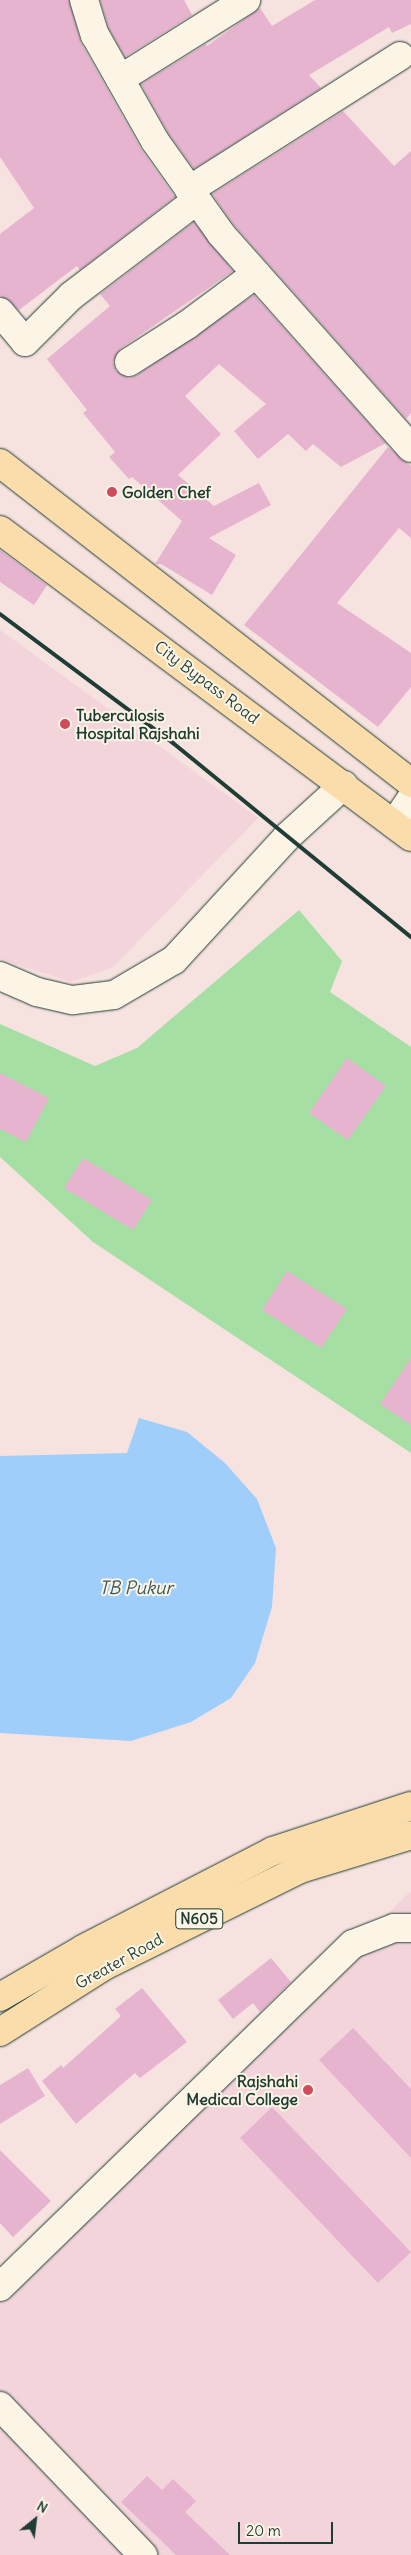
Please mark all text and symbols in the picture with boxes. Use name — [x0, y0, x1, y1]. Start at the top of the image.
place label: Golden Chef — [122, 482, 211, 502]
marker: Golden Chef — [106, 486, 118, 498]
street label: City Bypass Road — [151, 636, 263, 728]
place label: Tuberculosis Hospital Rajshahi — [76, 705, 200, 743]
marker: Tuberculosis Hospital Rajshahi — [58, 717, 72, 731]
water label: TB Pukur — [99, 1577, 173, 1599]
road number: N605 — [174, 1906, 224, 1932]
street label: Greater Road — [72, 1929, 166, 1993]
place label: Rajshahi Medical College — [186, 2071, 298, 2109]
marker: Rajshahi Medical College — [302, 2084, 314, 2096]
north arrow — [10, 2495, 60, 2545]
text: N — [34, 2497, 51, 2517]
scale bar — [241, 2512, 336, 2544]
text: 20 m — [246, 2521, 281, 2540]

